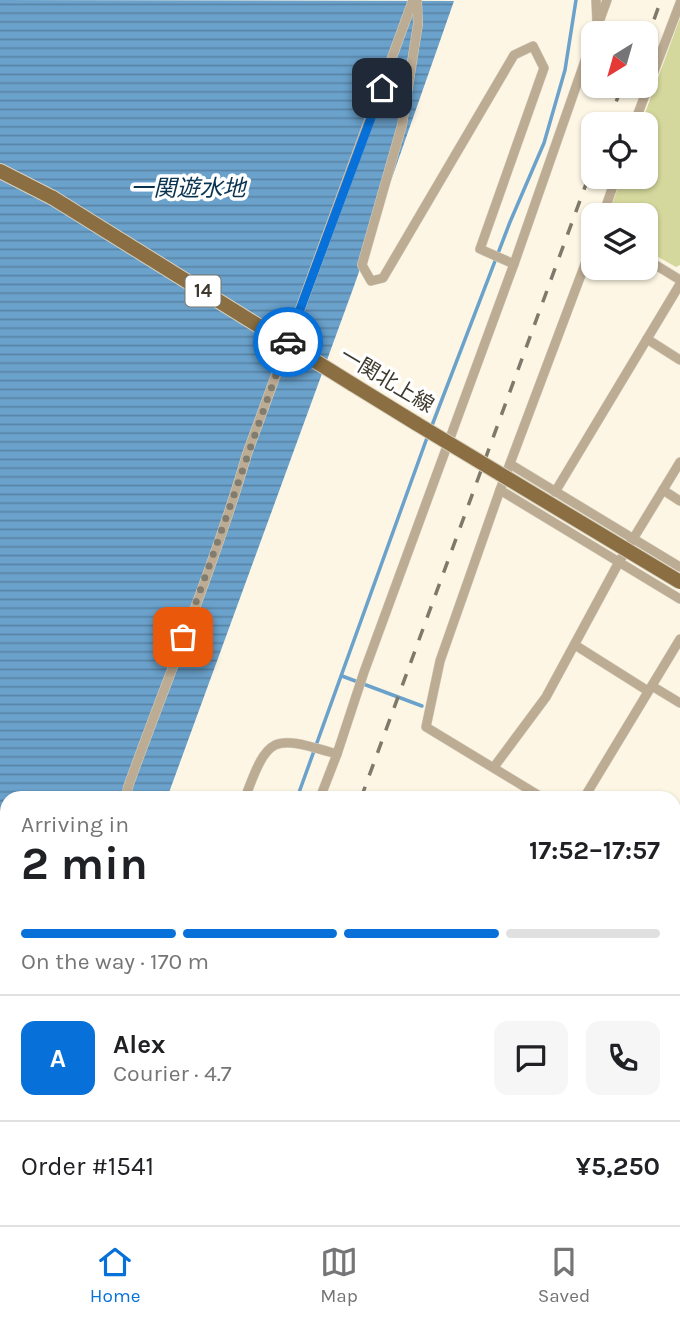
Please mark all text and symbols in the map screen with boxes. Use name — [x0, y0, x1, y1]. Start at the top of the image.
north arrow — [581, 21, 658, 98]
map controls — [581, 21, 658, 280]
pin — [352, 58, 412, 118]
icon: home — [363, 69, 401, 107]
button: locate — [581, 112, 658, 189]
water label: 一関遊水地 — [131, 175, 248, 202]
button: layers — [581, 203, 658, 280]
road number: 14 — [186, 276, 220, 306]
courier — [253, 307, 323, 377]
icon: car — [269, 323, 307, 361]
street label: 一関北上線 — [336, 343, 438, 417]
pin — [153, 607, 213, 667]
icon: bag — [164, 618, 202, 656]
text: Arriving in — [21, 811, 129, 838]
text: 17:52–17:57 — [529, 835, 660, 866]
text: 2 min — [21, 837, 148, 891]
text: On the way · 170 m — [21, 948, 209, 975]
button: chat — [494, 1021, 568, 1095]
button: phone — [586, 1021, 660, 1095]
text: Alex — [113, 1029, 165, 1060]
text: A — [50, 1043, 66, 1074]
text: Courier · 4.7 — [113, 1060, 232, 1087]
text: Order #1541 — [21, 1151, 154, 1182]
text: ¥5,250 — [576, 1151, 660, 1182]
tab: Home — [90, 1243, 140, 1307]
tab: Map — [320, 1243, 358, 1307]
tab: Saved — [538, 1243, 590, 1307]

